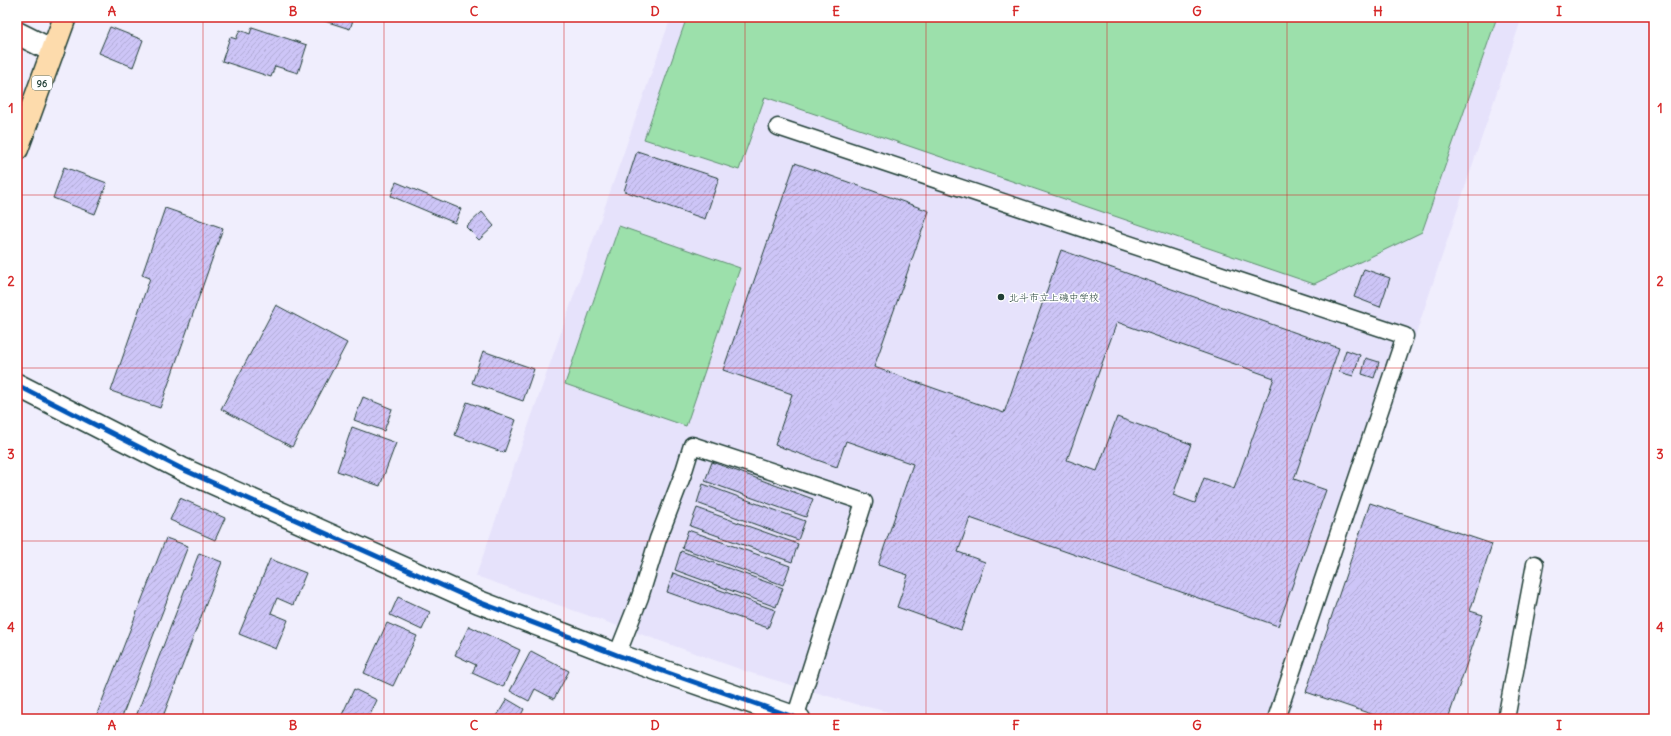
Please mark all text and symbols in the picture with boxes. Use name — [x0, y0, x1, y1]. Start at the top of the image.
text: A — [108, 3, 117, 20]
text: B — [289, 3, 298, 20]
text: C — [470, 3, 479, 20]
text: D — [650, 3, 660, 20]
text: E — [832, 3, 840, 20]
text: F — [1012, 3, 1020, 20]
text: G — [1192, 3, 1202, 20]
text: H — [1373, 3, 1383, 20]
text: I — [1556, 3, 1562, 20]
road number: 96 — [32, 76, 52, 90]
text: 1 — [8, 100, 14, 117]
text: 1 — [1657, 100, 1663, 117]
text: 2 — [7, 273, 15, 290]
text: 2 — [1656, 273, 1664, 290]
place label: 北斗市立上磯中学校 — [1009, 291, 1099, 304]
marker: 北斗市立上磯中学校 — [996, 292, 1006, 302]
text: 3 — [7, 446, 15, 463]
text: 3 — [1656, 446, 1664, 463]
text: 4 — [7, 619, 15, 636]
text: 4 — [1656, 619, 1664, 636]
text: A — [108, 717, 117, 734]
text: B — [289, 717, 298, 734]
text: C — [470, 717, 479, 734]
text: D — [650, 717, 660, 734]
text: E — [832, 717, 840, 734]
text: F — [1012, 717, 1020, 734]
text: G — [1192, 717, 1202, 734]
text: H — [1373, 717, 1383, 734]
text: I — [1556, 717, 1562, 734]

